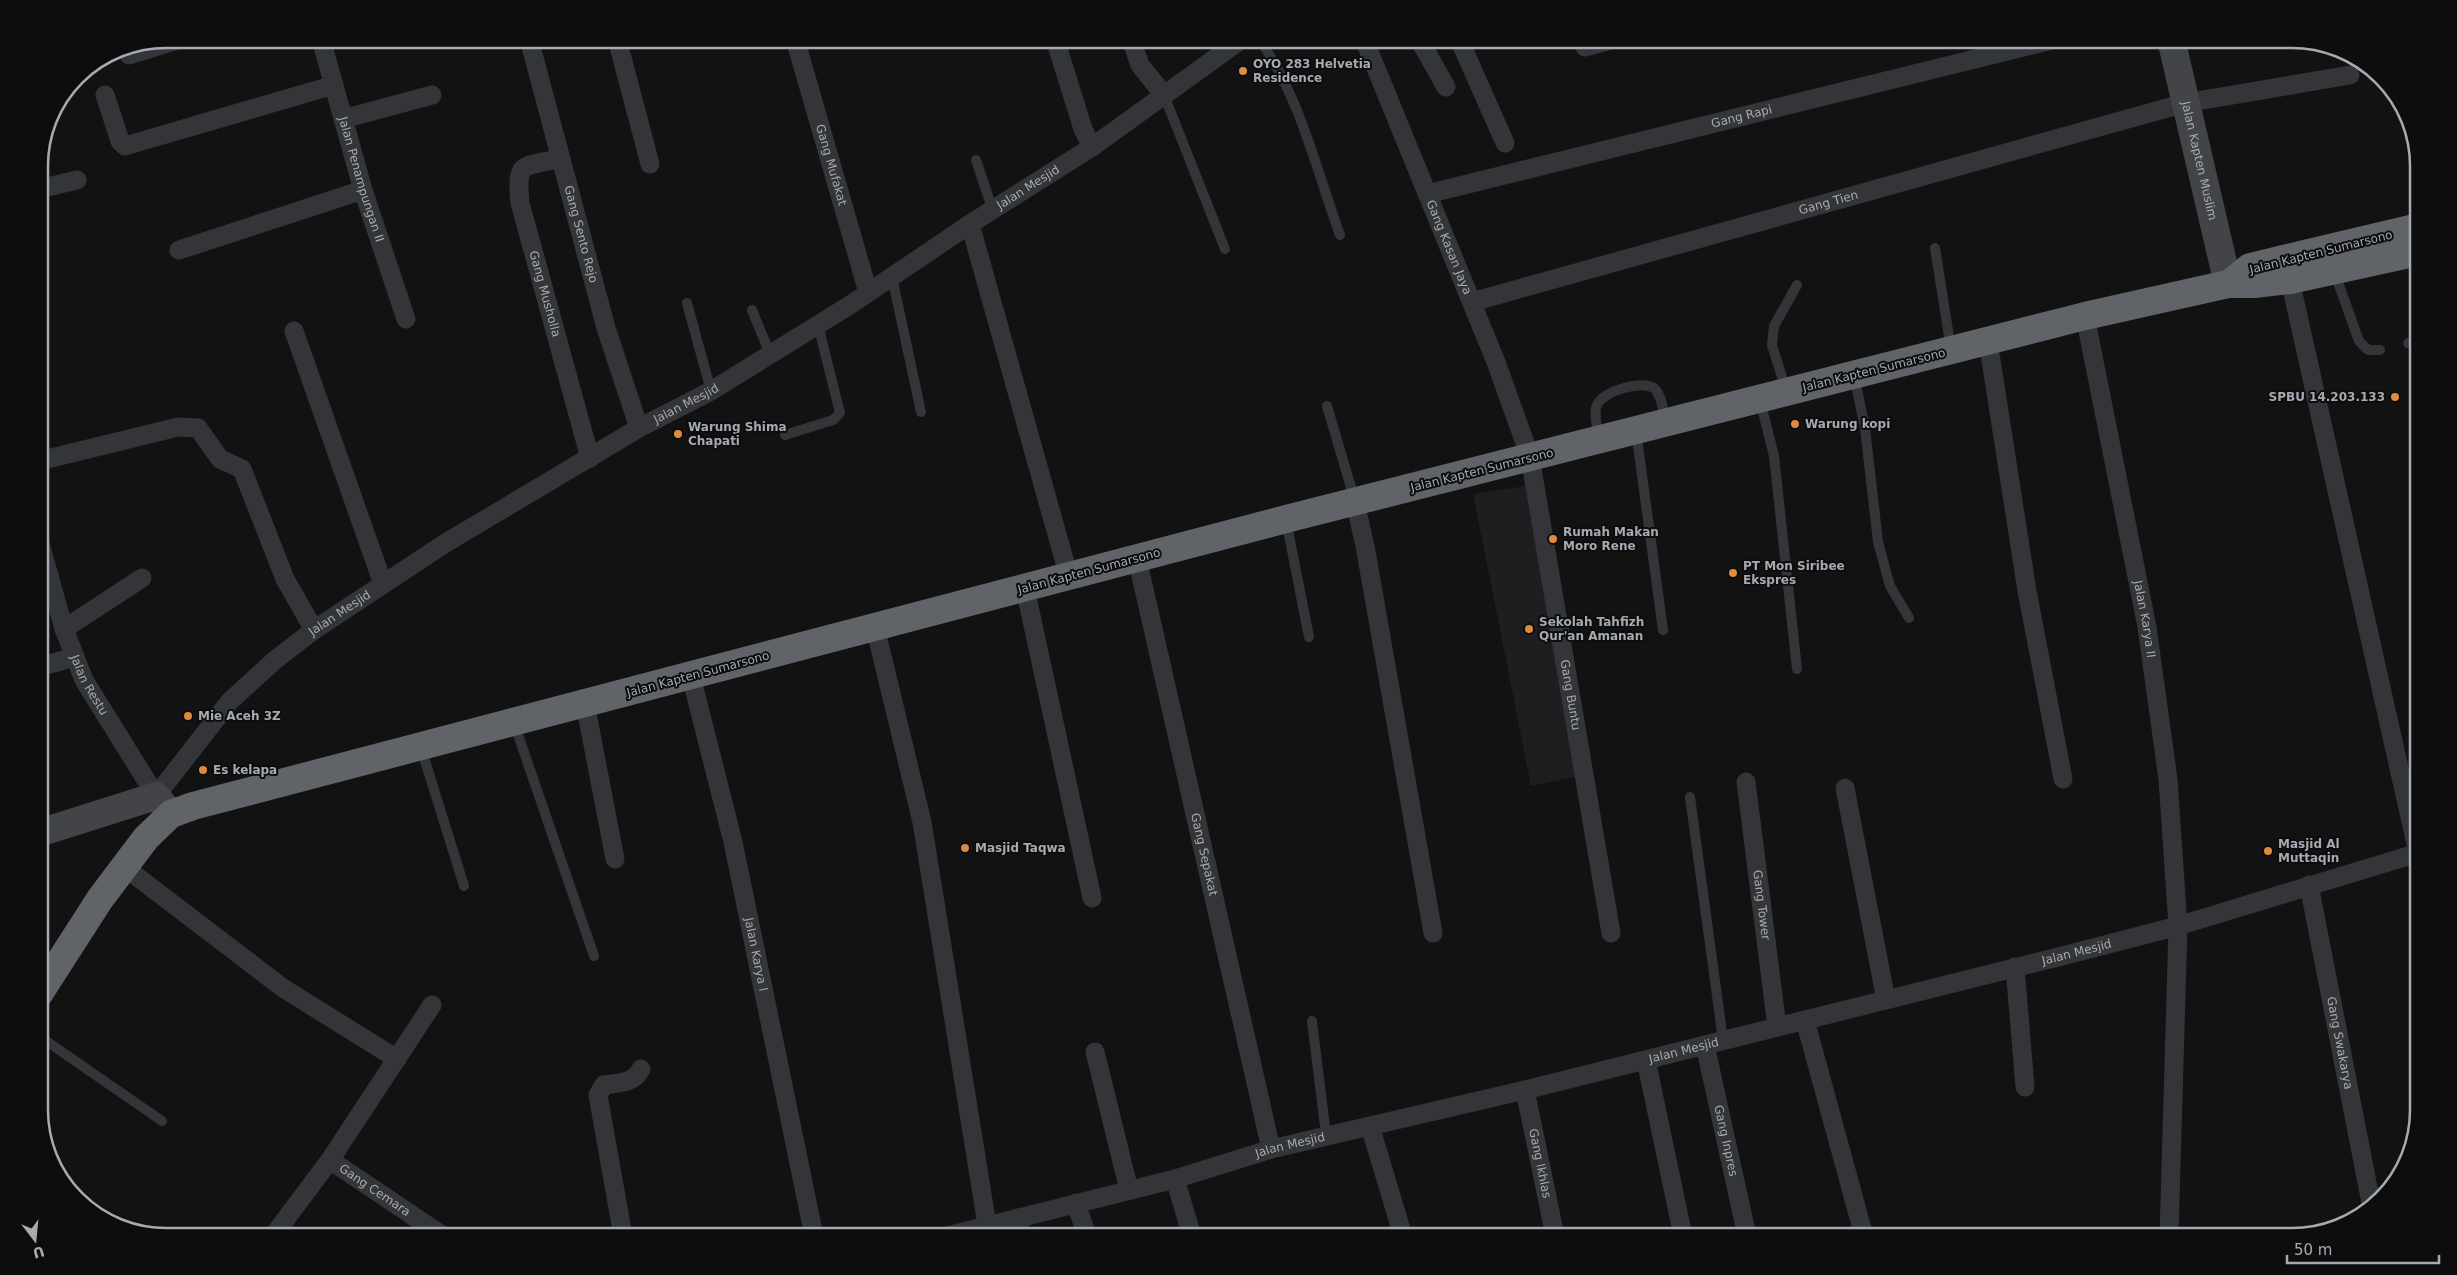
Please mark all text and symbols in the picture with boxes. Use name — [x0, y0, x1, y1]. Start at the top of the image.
place label: OYO 283 Helvetia Residence — [1253, 57, 1371, 85]
marker: OYO 283 Helvetia Residence — [1237, 65, 1249, 77]
street label: Jalan Kapten Muslim — [2178, 99, 2220, 222]
street label: Gang Rapi — [1710, 102, 1773, 131]
street label: Jalan Penampungan II — [336, 114, 387, 244]
street label: Gang Mufakat — [813, 123, 850, 207]
street label: Jalan Mesjid — [993, 162, 1062, 213]
street label: Gang Sento Rejo — [561, 184, 601, 284]
street label: Gang Tien — [1797, 188, 1860, 217]
street label: Gang Kasan Jaya — [1423, 198, 1475, 297]
street label: Jalan Kapten Sumarsono — [2247, 227, 2394, 277]
street label: Gang Musholla — [526, 249, 563, 339]
street label: Jalan Kapten Sumarsono — [1800, 345, 1947, 395]
street label: Jalan Mesjid — [650, 381, 721, 427]
place label: SPBU 14.203.133 — [2269, 390, 2385, 404]
marker: SPBU 14.203.133 — [2389, 391, 2401, 403]
place label: Warung kopi — [1805, 417, 1890, 431]
marker: Warung kopi — [1789, 418, 1801, 430]
place label: Warung Shima Chapati — [688, 420, 787, 448]
marker: Warung Shima Chapati — [672, 428, 684, 440]
street label: Jalan Kapten Sumarsono — [1408, 445, 1555, 495]
place label: Rumah Makan Moro Rene — [1563, 525, 1659, 553]
marker: Rumah Makan Moro Rene — [1547, 533, 1559, 545]
street label: Jalan Kapten Sumarsono — [1015, 545, 1162, 597]
place label: PT Mon Siribee Ekspres — [1743, 559, 1845, 587]
marker: PT Mon Siribee Ekspres — [1727, 567, 1739, 579]
street label: Jalan Karya II — [2131, 578, 2158, 659]
street label: Jalan Mesjid — [305, 588, 373, 639]
place label: Sekolah Tahfizh Qur'an Amanan — [1539, 615, 1644, 643]
marker: Sekolah Tahfizh Qur'an Amanan — [1523, 623, 1535, 635]
street label: Jalan Kapten Sumarsono — [624, 648, 771, 700]
street label: Jalan Restu — [67, 652, 111, 718]
street label: Gang Buntu — [1558, 658, 1583, 731]
place label: Mie Aceh 3Z — [198, 709, 281, 723]
marker: Mie Aceh 3Z — [182, 710, 194, 722]
place label: Es kelapa — [213, 763, 277, 777]
marker: Es kelapa — [197, 764, 209, 776]
street label: Gang Sepakat — [1188, 812, 1220, 898]
place label: Masjid Al Muttaqin — [2278, 837, 2340, 865]
place label: Masjid Taqwa — [975, 841, 1066, 855]
marker: Masjid Taqwa — [959, 842, 971, 854]
marker: Masjid Al Muttaqin — [2262, 845, 2274, 857]
street label: Gang Tower — [1750, 869, 1773, 941]
street label: Jalan Karya I — [742, 915, 771, 992]
street label: Jalan Mesjid — [2039, 937, 2113, 968]
street label: Gang Swakarya — [2324, 996, 2356, 1091]
street label: Jalan Mesjid — [1646, 1035, 1720, 1066]
street label: Gang Inpres — [1711, 1104, 1741, 1178]
street label: Gang Ikhlas — [1526, 1127, 1554, 1200]
street label: Jalan Mesjid — [1252, 1130, 1326, 1161]
street label: Gang Cemara — [337, 1161, 413, 1219]
north arrow — [10, 1215, 60, 1265]
scale bar — [2287, 1232, 2440, 1264]
text: 50 m — [2294, 1241, 2332, 1259]
text: U — [31, 1243, 46, 1262]

